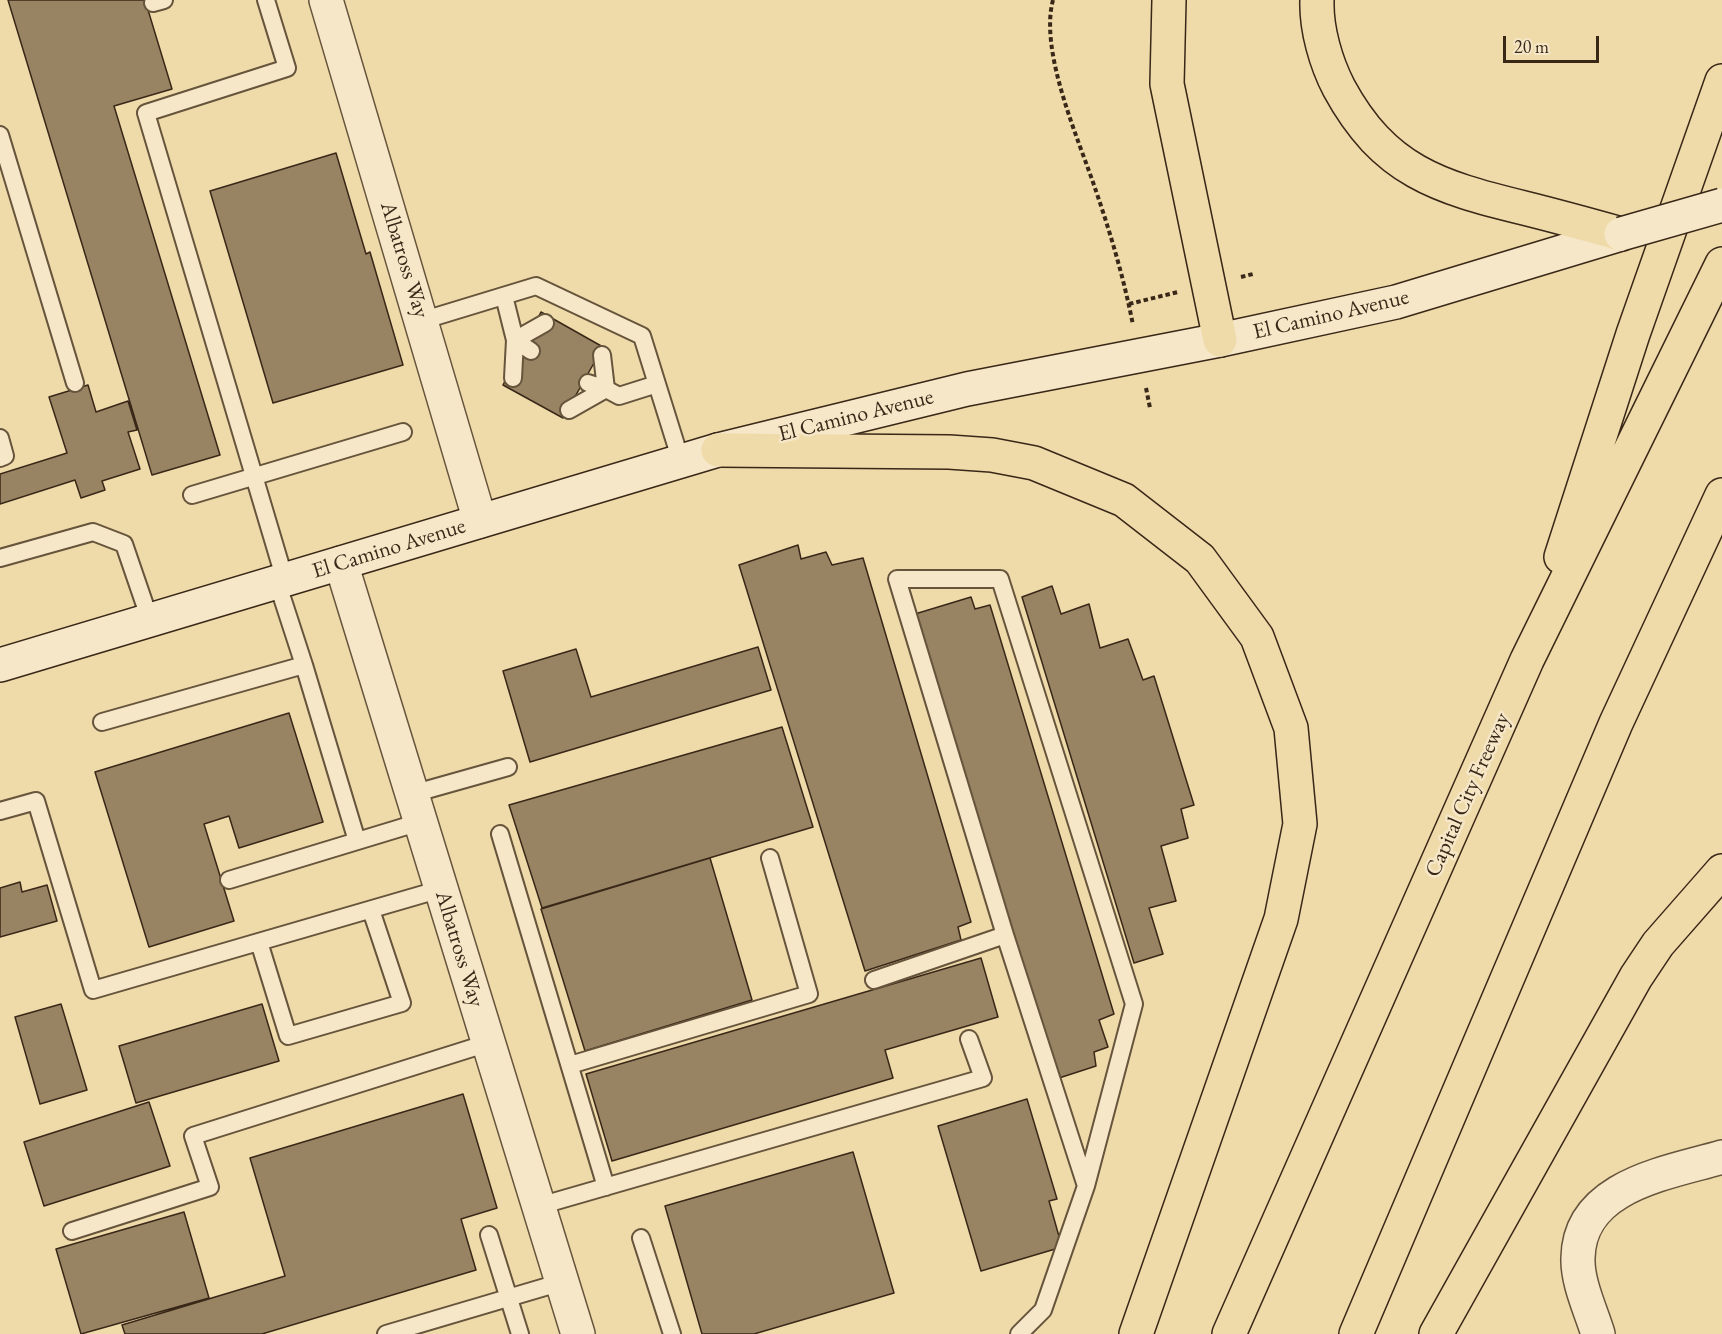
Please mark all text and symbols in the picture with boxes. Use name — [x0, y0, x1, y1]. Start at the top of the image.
scale bar — [1506, 24, 1602, 62]
text: 20 m — [1514, 35, 1549, 58]
street label: Albatross Way — [374, 199, 434, 321]
street label: El Camino Avenue — [1251, 284, 1411, 346]
street label: El Camino Avenue — [776, 384, 936, 448]
street label: El Camino Avenue — [309, 513, 469, 585]
street label: Capital City Freeway — [1420, 709, 1516, 881]
street label: Albatross Way — [429, 888, 489, 1010]

